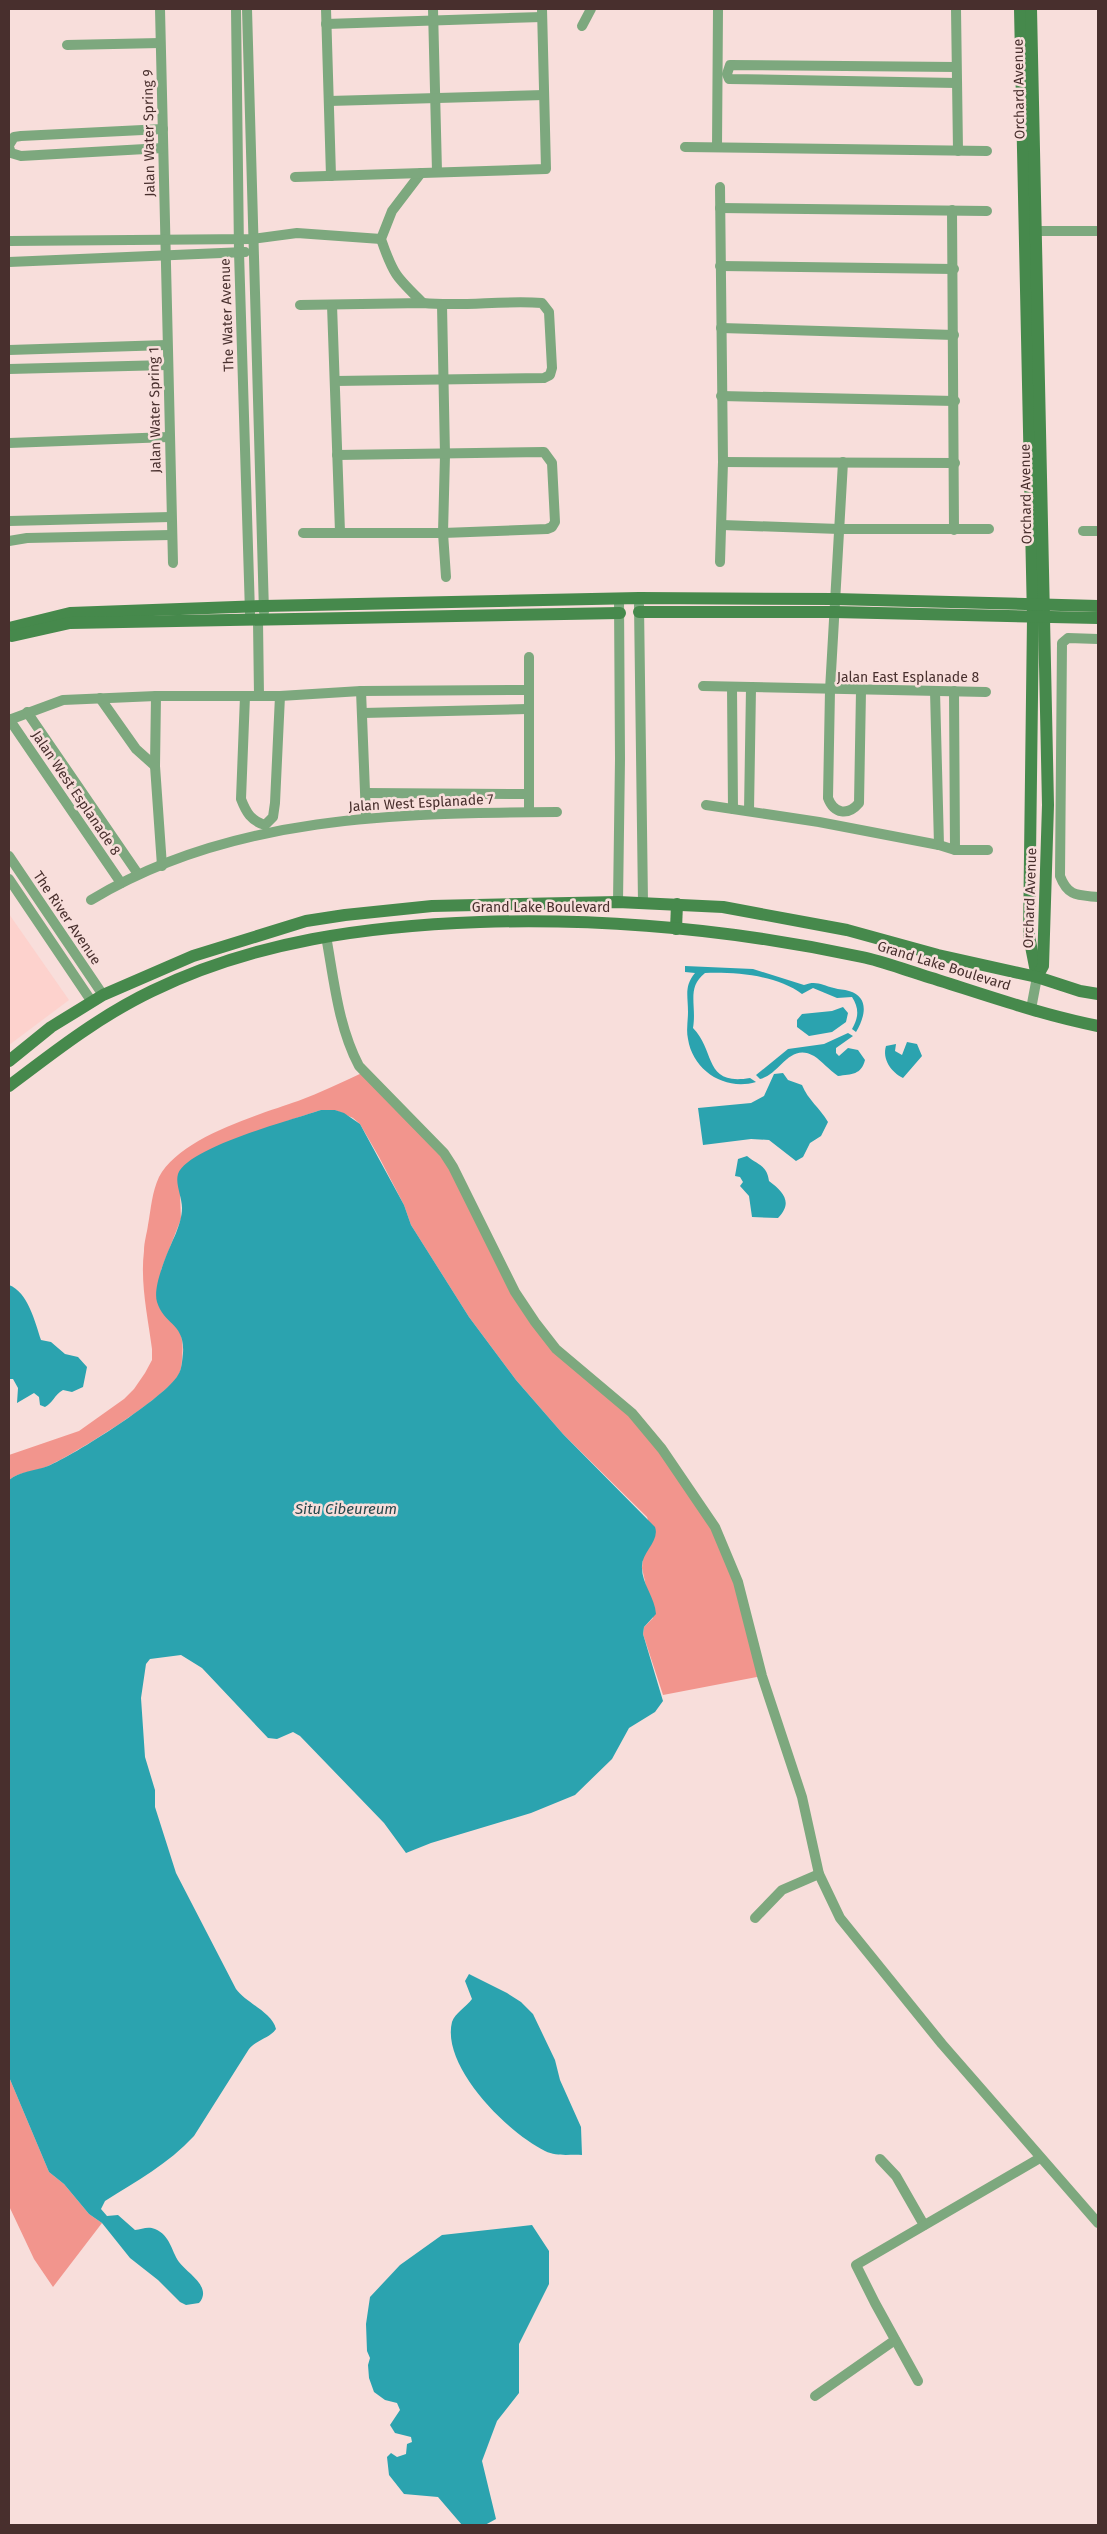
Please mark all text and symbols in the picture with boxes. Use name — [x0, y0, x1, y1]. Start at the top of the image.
street label: Orchard Avenue — [1010, 38, 1028, 140]
street label: Jalan Water Spring 9 — [139, 69, 159, 197]
street label: The Water Avenue — [217, 258, 237, 372]
street label: Jalan Water Spring 1 — [145, 347, 165, 473]
street label: Orchard Avenue — [1017, 443, 1035, 545]
street label: Jalan East Esplanade 8 — [837, 669, 980, 686]
street label: Jalan West Esplanade 8 — [28, 727, 124, 859]
street label: Jalan West Esplanade 7 — [348, 791, 494, 815]
street label: Orchard Avenue — [1020, 847, 1040, 949]
street label: The River Avenue — [29, 868, 105, 968]
street label: Grand Lake Boulevard — [472, 899, 610, 916]
street label: Grand Lake Boulevard — [875, 938, 1013, 994]
water label: Situ Cibeureum — [294, 1500, 397, 1518]

